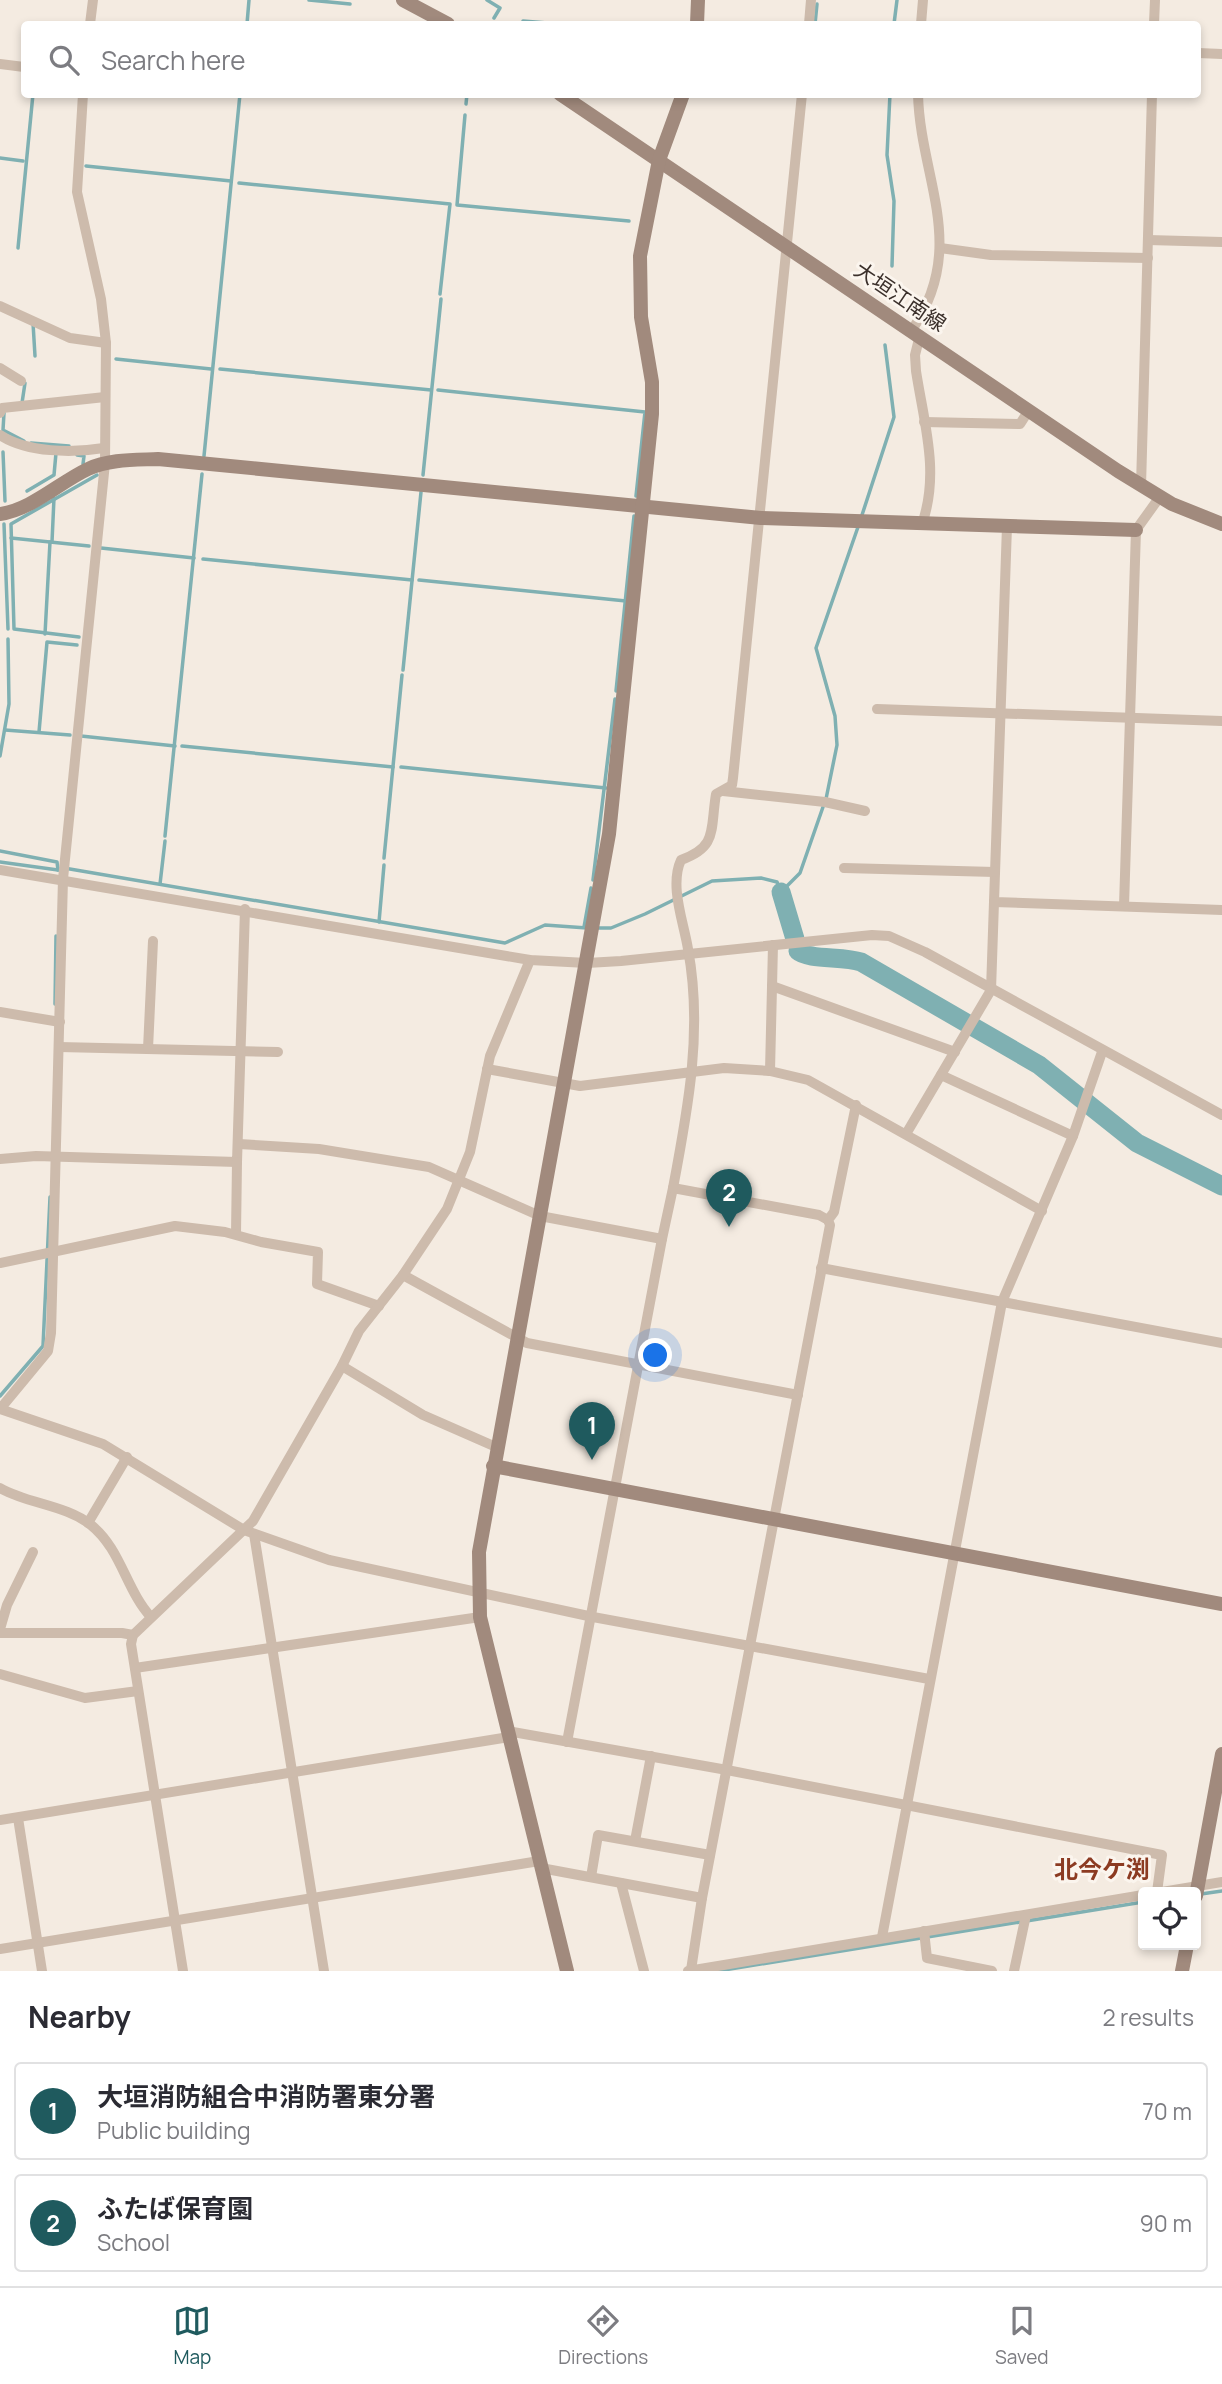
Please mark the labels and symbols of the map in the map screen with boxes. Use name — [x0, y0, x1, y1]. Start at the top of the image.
street label: 大垣江南線 — [849, 255, 952, 337]
pin: 2 — [706, 1169, 752, 1227]
your location — [638, 1338, 672, 1372]
pin: 1 — [569, 1402, 615, 1460]
district label: 北今ケ渕 — [1054, 1852, 1150, 1885]

